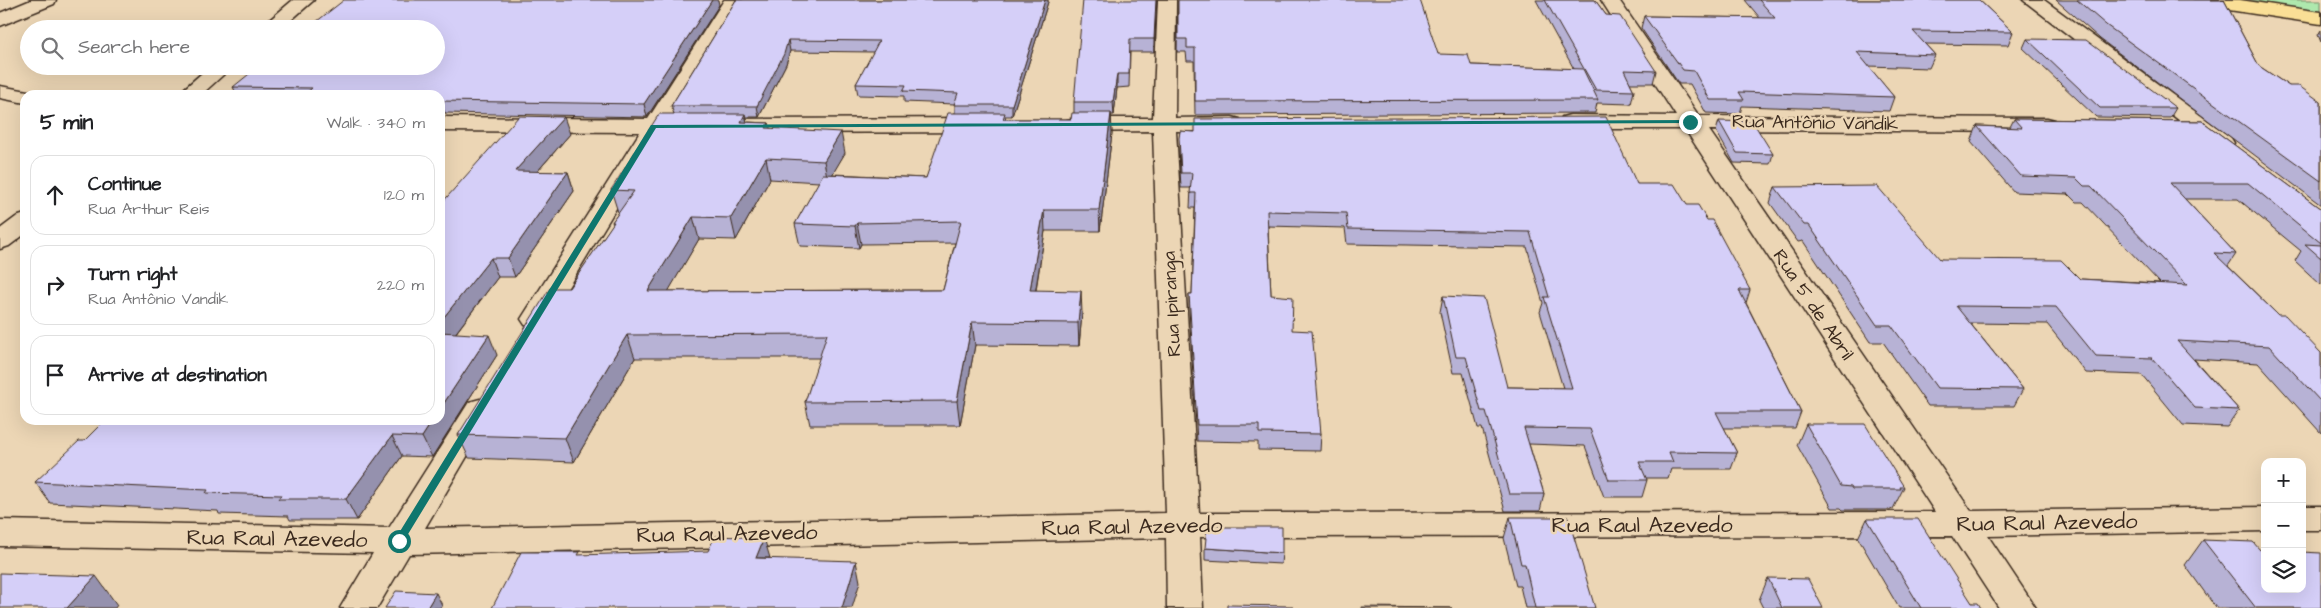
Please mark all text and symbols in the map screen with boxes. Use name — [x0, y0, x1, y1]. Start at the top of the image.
search box — [20, 20, 445, 75]
icon: search — [38, 34, 66, 62]
text: Search here — [78, 34, 190, 61]
text: 5 min — [40, 108, 93, 137]
street label: Rua Antônio Vandik — [1732, 108, 1899, 138]
route end — [1679, 111, 1702, 134]
text: Walk · 340 m — [326, 112, 425, 134]
text: Continue — [88, 171, 162, 198]
icon: ahead — [41, 181, 69, 209]
text: 120 m — [384, 184, 424, 206]
text: Rua Arthur Reis — [88, 198, 209, 220]
street label: Rua 5 de Abril — [1766, 244, 1860, 366]
street label: Rua Ipiranga — [1156, 250, 1189, 358]
text: Turn right — [88, 261, 177, 288]
icon: right — [41, 271, 69, 299]
text: 220 m — [377, 274, 424, 296]
text: Rua Antônio Vandik — [88, 288, 228, 310]
icon: arrive — [41, 361, 69, 389]
text: Arrive at destination — [88, 362, 267, 389]
map controls — [2261, 458, 2306, 593]
button: + — [2261, 458, 2306, 503]
button: − — [2261, 503, 2306, 548]
street label: Rua Raul Azevedo — [1956, 506, 2138, 540]
street label: Rua Raul Azevedo — [1041, 510, 1223, 544]
street label: Rua Raul Azevedo — [1551, 510, 1733, 541]
street label: Rua Raul Azevedo — [636, 517, 818, 551]
street label: Rua Raul Azevedo — [186, 522, 368, 556]
route start — [388, 530, 411, 553]
button: layers — [2261, 548, 2306, 593]

